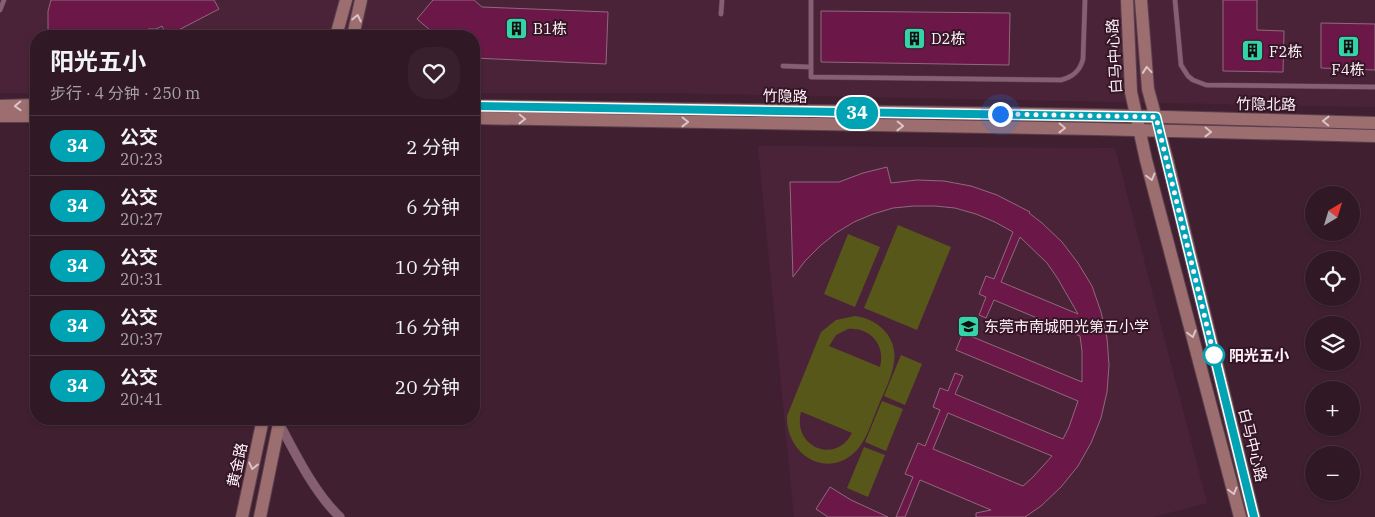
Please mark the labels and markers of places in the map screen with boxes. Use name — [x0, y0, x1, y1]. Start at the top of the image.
building icon: B1栋 — [505, 16, 529, 40]
place label: B1栋 — [533, 19, 567, 38]
building icon: D2栋 — [903, 26, 927, 50]
place label: D2栋 — [931, 29, 966, 48]
building icon: F4栋 — [1336, 34, 1360, 58]
building icon: F2栋 — [1241, 39, 1265, 63]
place label: F2栋 — [1269, 42, 1302, 61]
place label: F4栋 — [1331, 60, 1365, 79]
school or university icon: 东莞市南城阳光第五小学 — [956, 314, 980, 338]
place label: 东莞市南城阳光第五小学 — [984, 317, 1149, 336]
marker: 阳光五小 — [1203, 344, 1225, 366]
place label: 阳光五小 — [1229, 346, 1290, 365]

